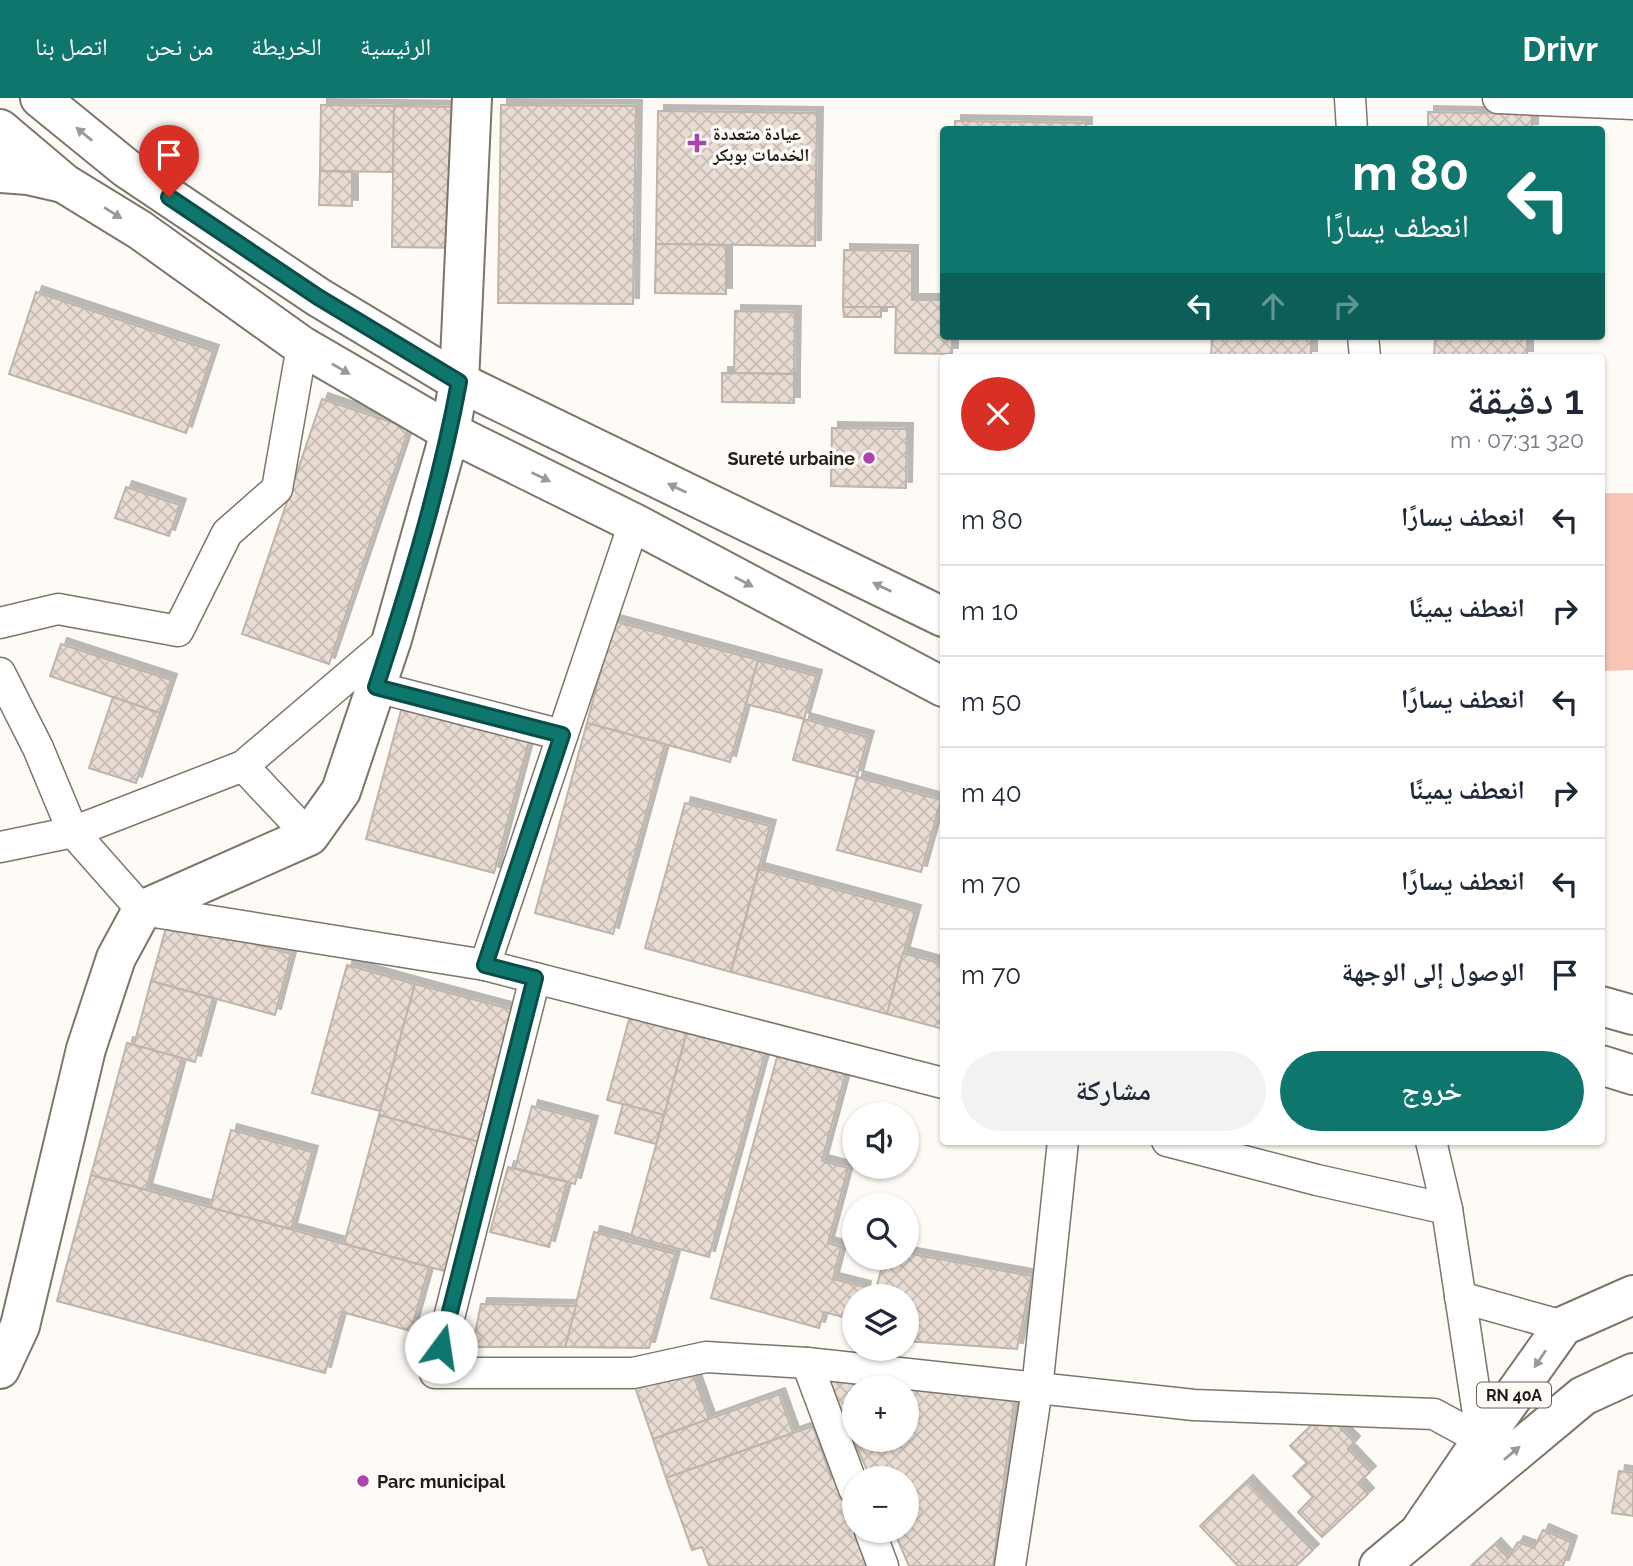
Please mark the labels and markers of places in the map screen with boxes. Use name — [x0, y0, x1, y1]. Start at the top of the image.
place label: عيادة متعددة الخدمات بوبكر — [712, 123, 809, 165]
pin — [139, 125, 199, 197]
marker: عيادة متعددة الخدمات بوبكر — [687, 133, 707, 153]
place label: Sureté urbaine — [727, 448, 855, 469]
marker: Sureté urbaine — [861, 450, 877, 466]
place label: Parc municipal — [377, 1471, 506, 1492]
marker: Parc municipal — [355, 1473, 371, 1489]

